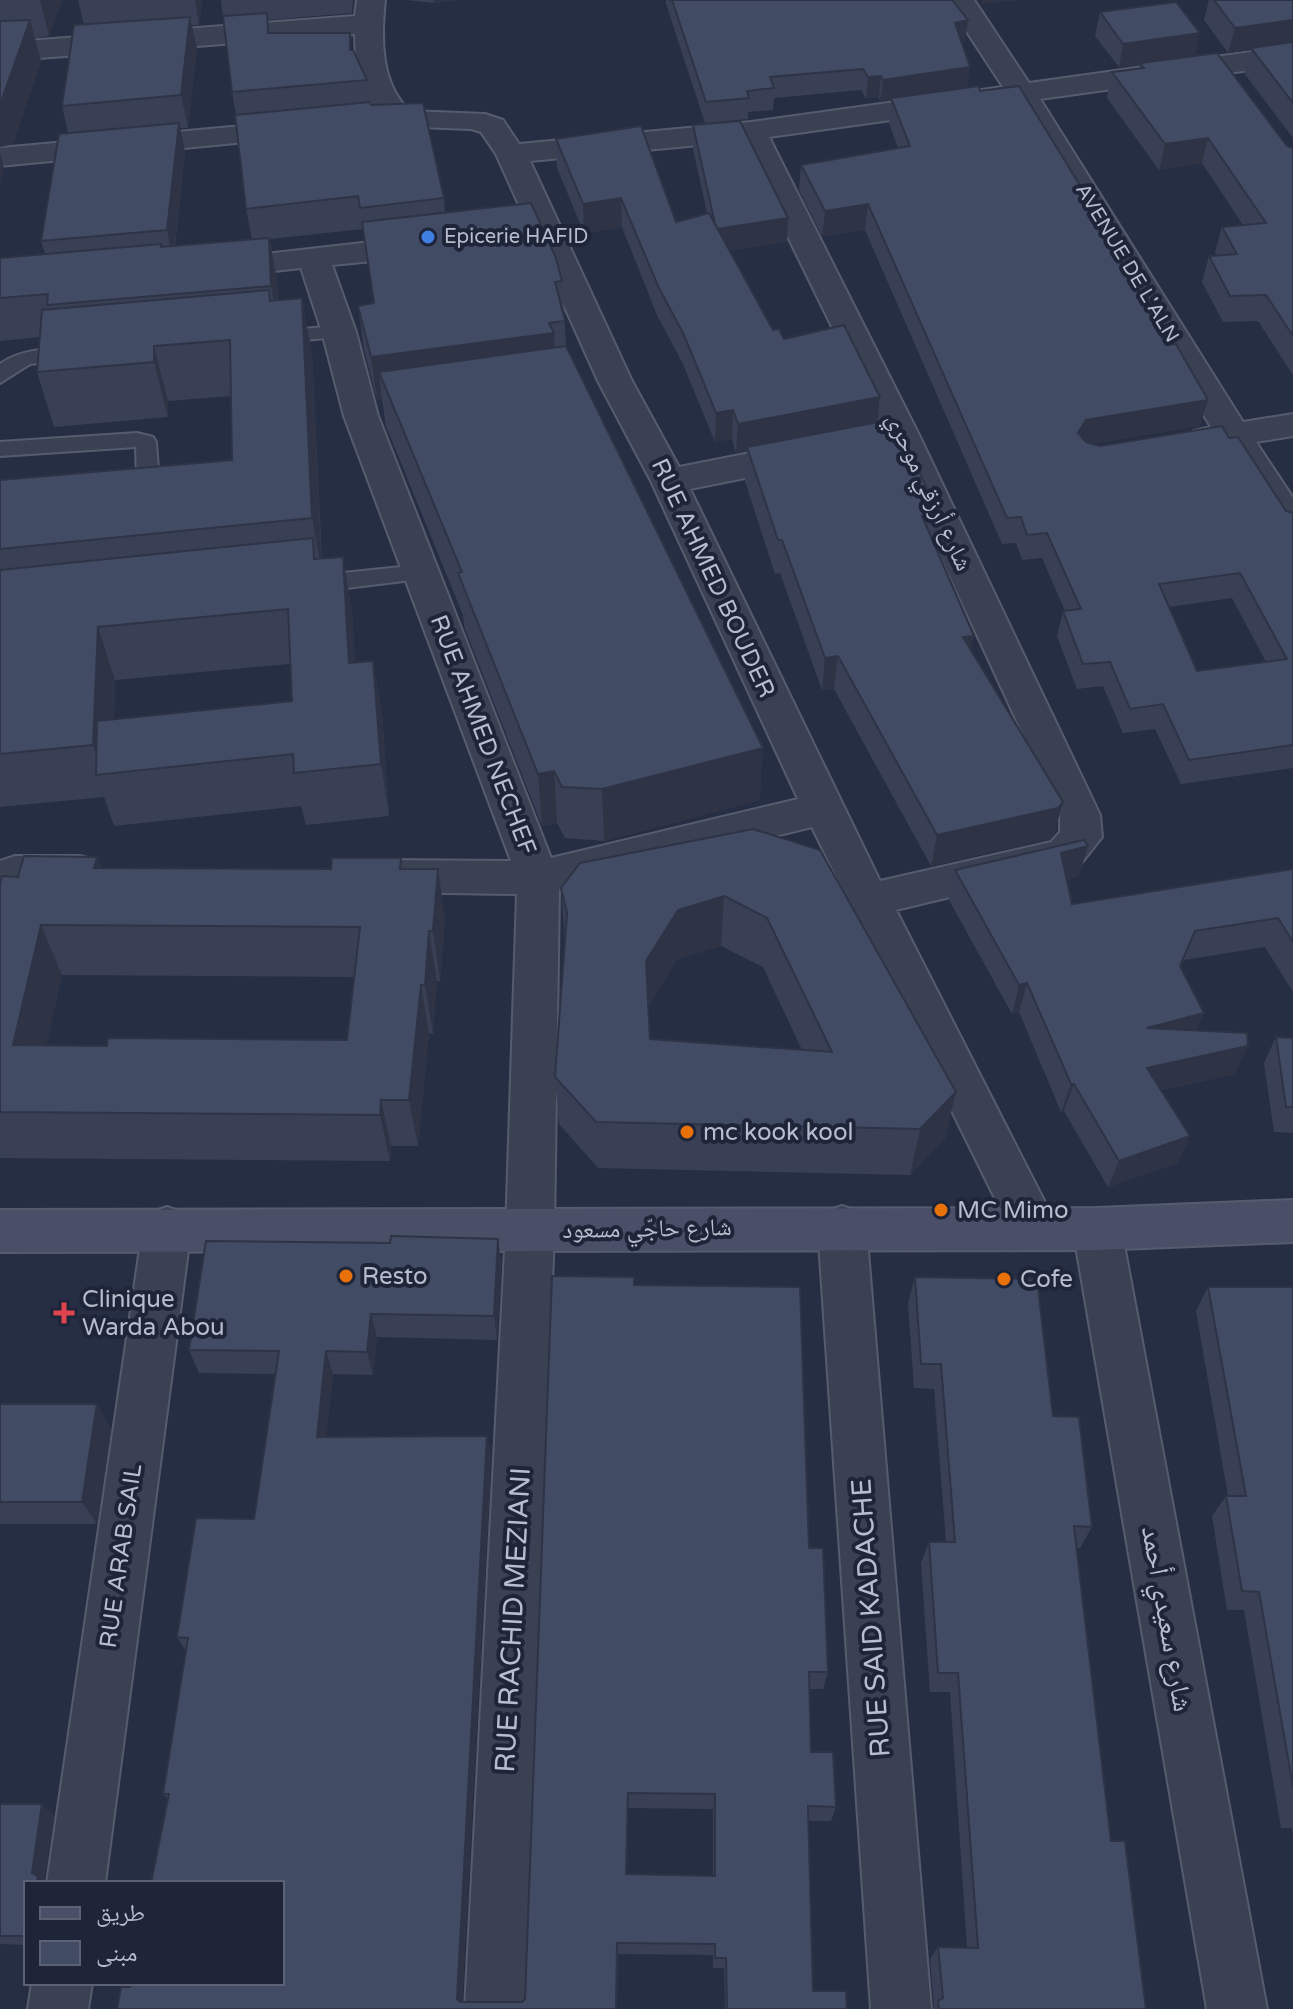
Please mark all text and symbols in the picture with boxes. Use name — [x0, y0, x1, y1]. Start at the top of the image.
street label: AVENUE DE L'ALN — [1070, 179, 1184, 347]
place label: Epicerie HAFID — [444, 225, 588, 249]
marker: Epicerie HAFID — [419, 228, 437, 246]
street label: شارع أرزقي موحري — [876, 408, 978, 577]
street label: RUE AHMED BOUDER — [645, 454, 781, 702]
street label: RUE AHMED NECHEF — [424, 611, 542, 859]
place label: mc kook kool — [703, 1118, 853, 1147]
marker: mc kook kool — [678, 1123, 696, 1141]
place label: MC Mimo — [957, 1196, 1069, 1225]
marker: MC Mimo — [932, 1201, 950, 1219]
street label: شارع حاجّي مسعود — [562, 1213, 732, 1249]
place label: Resto — [362, 1262, 428, 1291]
place label: Cofe — [1020, 1265, 1073, 1294]
marker: Resto — [337, 1267, 355, 1285]
marker: Cofe — [995, 1270, 1013, 1288]
place label: Clinique Warda Abou — [82, 1285, 225, 1342]
marker: Clinique Warda Abou — [53, 1302, 75, 1324]
street label: RUE ARAB SAIL — [94, 1462, 148, 1650]
street label: RUE RACHID MEZIANI — [488, 1466, 538, 1774]
street label: RUE SAID KADACHE — [844, 1477, 898, 1759]
street label: شارع سعيدي أحمد — [1129, 1523, 1201, 1715]
legend — [24, 1881, 284, 1985]
text: طريق — [96, 1899, 145, 1928]
text: مبنى — [96, 1939, 137, 1968]

